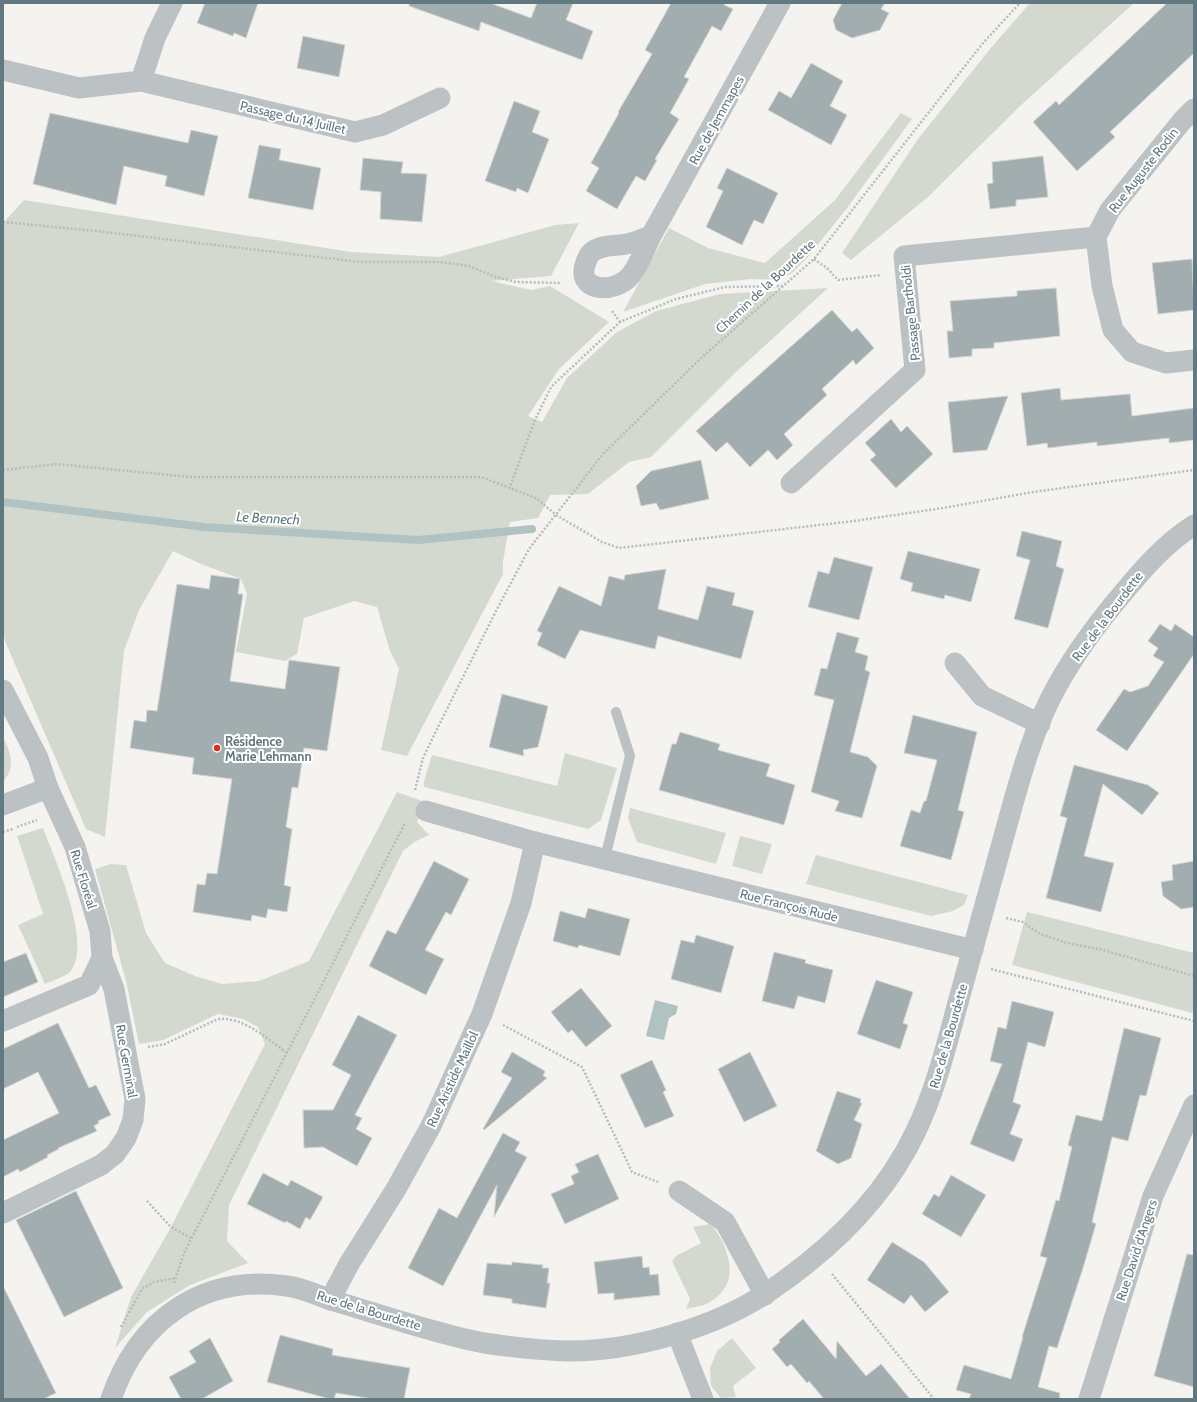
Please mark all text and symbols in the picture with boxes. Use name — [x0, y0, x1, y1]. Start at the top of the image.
street label: Rue de Jemmapes — [685, 72, 747, 167]
street label: Passage du 14 Juillet — [239, 97, 348, 137]
street label: Rue Auguste Rodin — [1105, 124, 1181, 216]
street label: Chemin de la Bourdette — [712, 236, 818, 336]
street label: Passage Bartholdi — [897, 264, 923, 362]
water label: Le Bennech — [236, 507, 300, 529]
street label: Rue de la Bourdette — [1068, 568, 1146, 664]
place label: Résidence Marie Lehmann — [225, 733, 312, 764]
marker: Résidence Marie Lehmann — [212, 743, 222, 753]
street label: Rue Floréal — [67, 848, 101, 910]
street label: Rue François Rude — [738, 885, 840, 925]
street label: Rue de la Bourdette — [925, 982, 971, 1090]
street label: Rue Germinal — [113, 1023, 141, 1099]
street label: Rue Aristide Maillol — [423, 1028, 481, 1130]
street label: Rue David d'Angers — [1112, 1197, 1160, 1303]
street label: Rue de la Bourdette — [315, 1287, 423, 1334]

